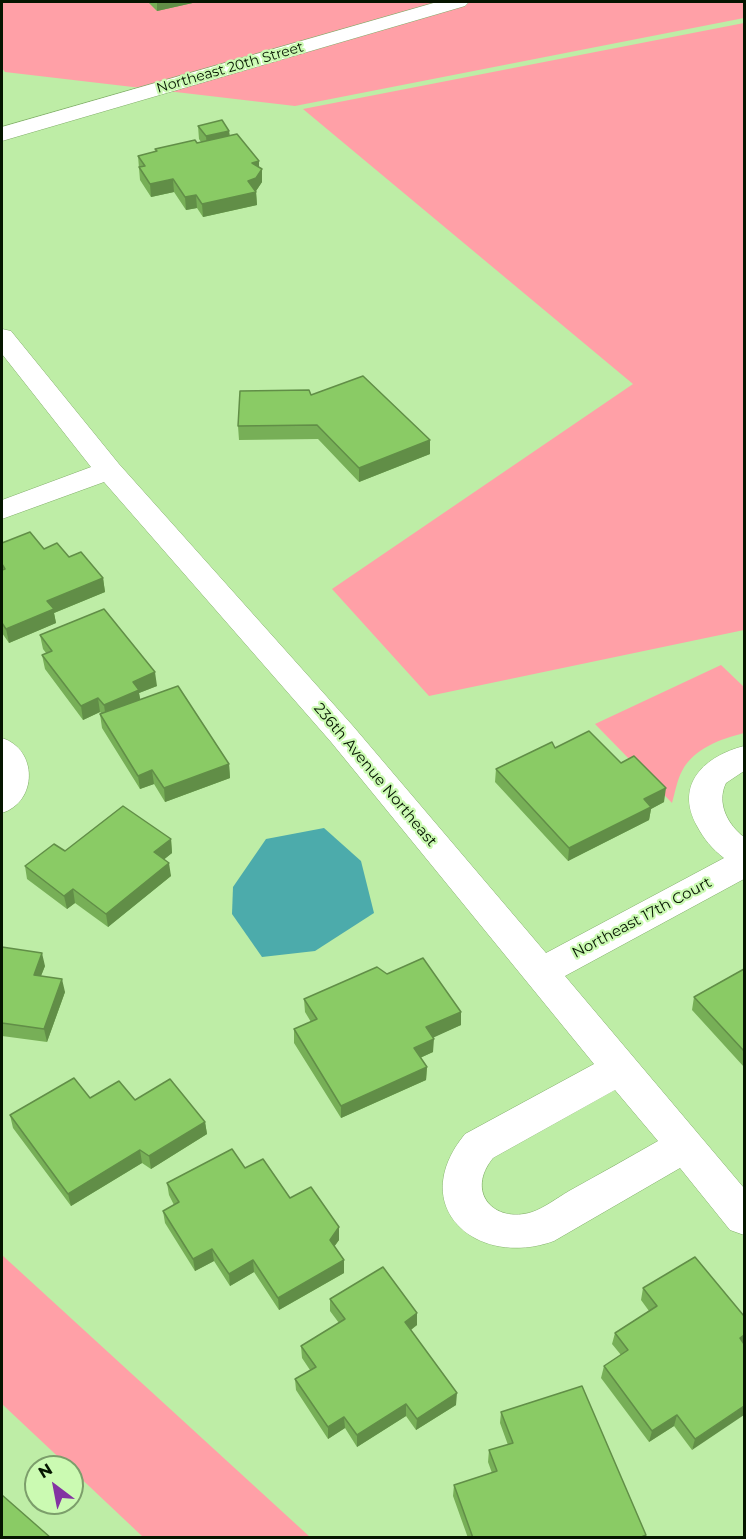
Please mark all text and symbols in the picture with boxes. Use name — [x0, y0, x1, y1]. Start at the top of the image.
street label: Northeast 20th Street — [154, 39, 306, 97]
street label: 236th Avenue Northeast — [310, 700, 440, 850]
street label: Northeast 17th Court — [569, 874, 715, 962]
north arrow — [24, 1455, 84, 1515]
text: N — [35, 1460, 56, 1482]

